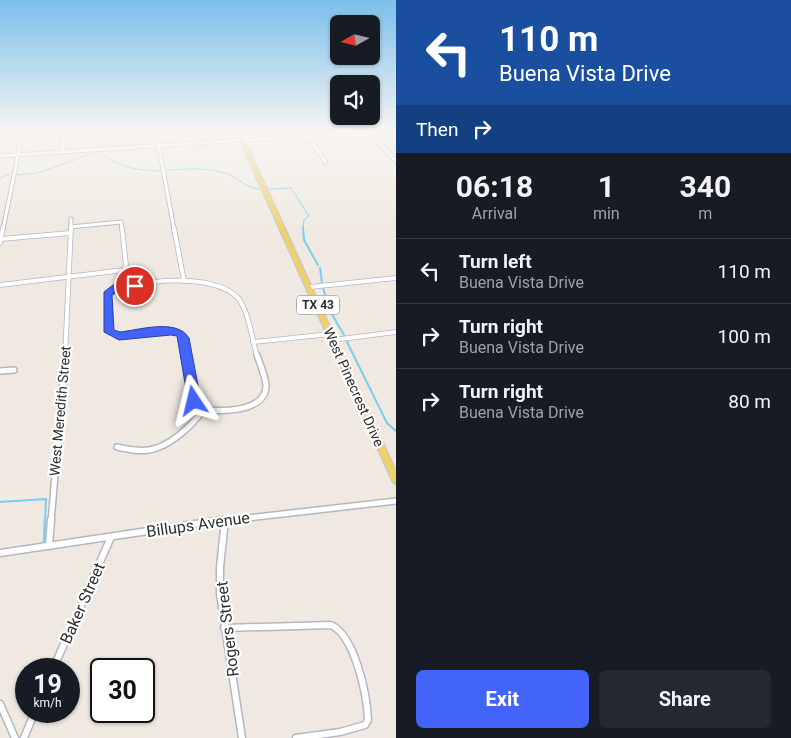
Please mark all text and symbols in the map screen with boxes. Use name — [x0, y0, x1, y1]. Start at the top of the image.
north arrow — [330, 15, 380, 65]
map controls — [330, 15, 380, 125]
text: 110 m — [499, 19, 598, 60]
icon: left — [416, 20, 481, 85]
text: Buena Vista Drive — [499, 61, 671, 86]
button: sound — [330, 75, 380, 125]
icon: right — [468, 115, 496, 143]
text: Then — [416, 118, 458, 141]
text: 06:18 — [456, 169, 533, 204]
text: 1 — [598, 169, 615, 204]
text: 340 — [680, 169, 731, 204]
text: Arrival — [472, 204, 517, 223]
text: min — [593, 204, 620, 223]
text: m — [698, 204, 712, 223]
text: Turn left — [459, 250, 532, 273]
icon: left — [416, 257, 444, 285]
text: 110 m — [718, 260, 771, 283]
pin — [114, 265, 156, 307]
icon: arrive — [121, 272, 149, 300]
text: Buena Vista Drive — [459, 273, 584, 292]
road number: TX 43 — [297, 296, 339, 314]
text: Turn right — [459, 315, 543, 338]
icon: right — [416, 322, 444, 350]
street label: West Pinecrest Drive — [321, 325, 387, 449]
text: 100 m — [718, 325, 771, 348]
text: Buena Vista Drive — [459, 338, 584, 357]
street label: West Meredith Street — [46, 345, 74, 477]
position arrow — [167, 374, 219, 426]
text: Turn right — [459, 380, 543, 403]
icon: right — [416, 387, 444, 415]
text: 80 m — [728, 390, 771, 413]
text: Buena Vista Drive — [459, 403, 584, 422]
street label: Billups Avenue — [145, 508, 251, 541]
street label: Baker Street — [56, 560, 109, 647]
street label: Rogers Street — [212, 580, 243, 678]
speed limit sign: 30 — [90, 658, 155, 723]
text: 19 — [33, 670, 62, 699]
button: Exit — [416, 670, 589, 728]
button: Share — [599, 670, 771, 728]
text: km/h — [33, 696, 62, 710]

